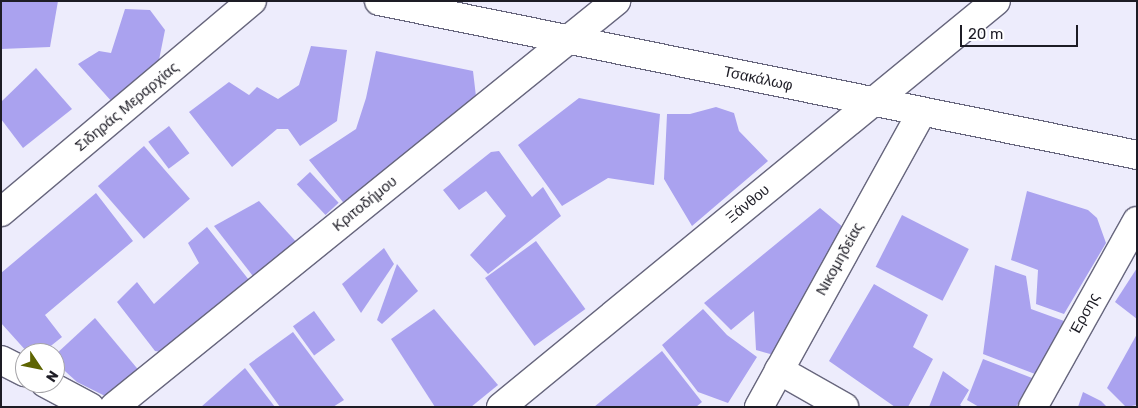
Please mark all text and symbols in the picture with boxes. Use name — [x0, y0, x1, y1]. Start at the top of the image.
scale bar — [963, 15, 1080, 47]
text: 20 m — [968, 25, 1003, 43]
street label: Σιδηράς Μεραρχίας — [72, 59, 182, 155]
street label: Τσακάλωφ — [722, 63, 794, 95]
street label: Κριτοδήμου — [329, 173, 401, 235]
street label: Ξάνθου — [723, 181, 773, 227]
street label: Νικομηδείας — [812, 219, 868, 299]
street label: Έρσης — [1066, 290, 1104, 338]
north arrow — [15, 343, 65, 393]
text: N — [42, 367, 62, 385]

